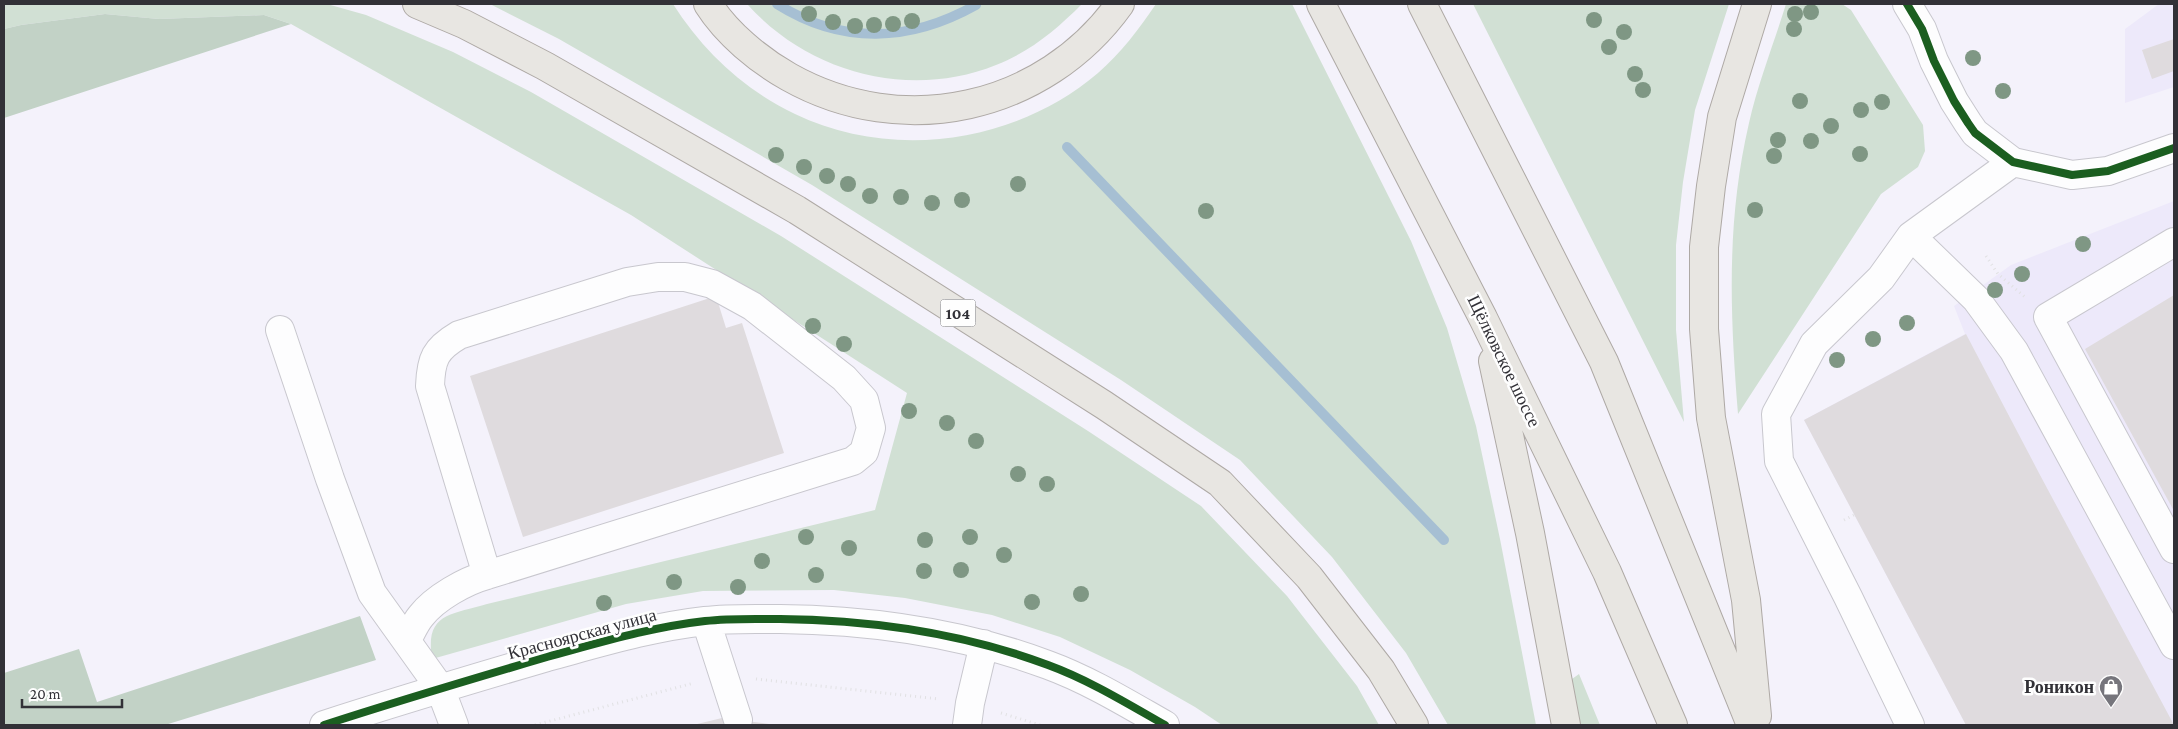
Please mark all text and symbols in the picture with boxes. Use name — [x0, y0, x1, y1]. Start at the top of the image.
street label: Щёлковское шоссе — [1463, 292, 1545, 430]
road number: 104 — [940, 300, 976, 326]
street label: Красноярская улица — [505, 605, 659, 663]
shop icon: Роникон — [2098, 674, 2124, 708]
scale bar — [22, 676, 122, 708]
place label: Роникон — [2024, 677, 2094, 697]
text: 20 m — [30, 686, 61, 702]

